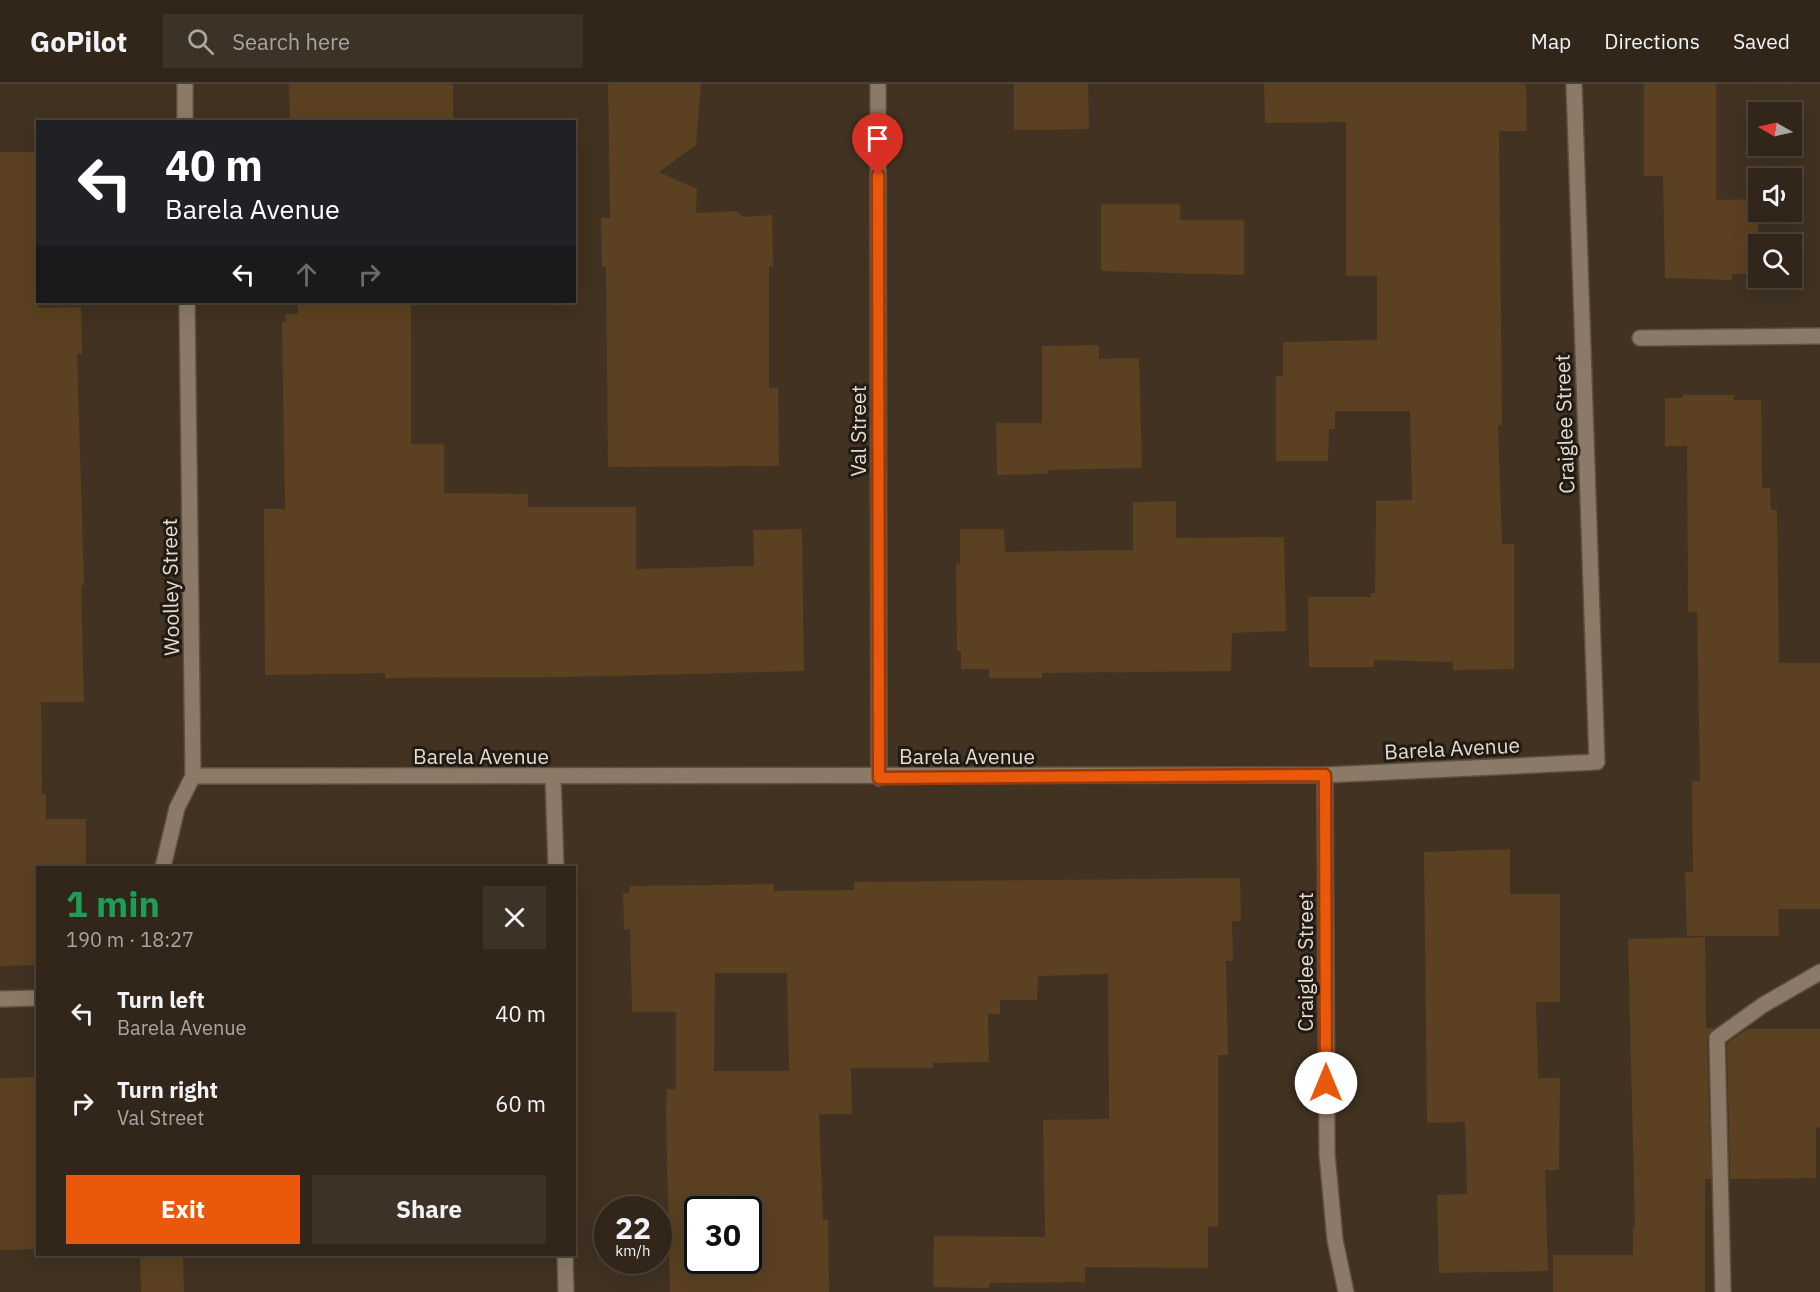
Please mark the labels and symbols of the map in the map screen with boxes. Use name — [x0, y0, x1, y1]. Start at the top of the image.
north arrow — [1748, 102, 1802, 156]
pin — [852, 113, 903, 175]
street label: Craiglee Street — [1548, 354, 1580, 494]
street label: Val Street — [844, 385, 872, 477]
street label: Woolley Street — [155, 518, 185, 656]
street label: Barela Avenue — [1383, 730, 1521, 766]
street label: Barela Avenue — [413, 742, 549, 770]
street label: Barela Avenue — [899, 742, 1035, 770]
street label: Craiglee Street — [1291, 892, 1319, 1032]
position arrow — [1294, 1051, 1358, 1115]
speed limit sign: 30 — [684, 1196, 762, 1274]

